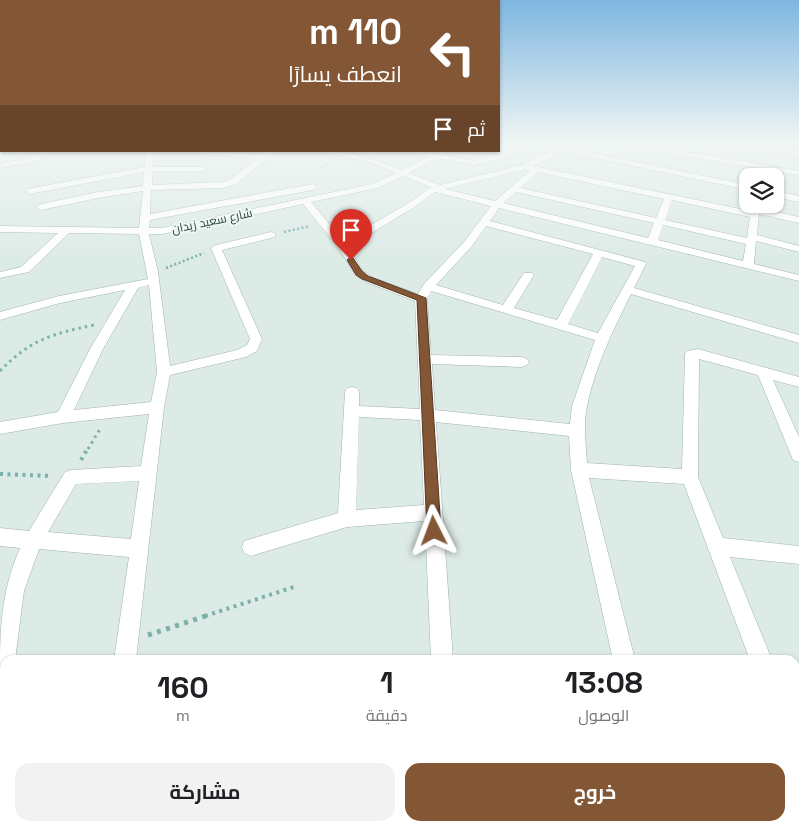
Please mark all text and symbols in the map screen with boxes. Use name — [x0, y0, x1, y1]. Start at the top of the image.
text: 110 m — [309, 10, 402, 54]
icon: left — [420, 20, 485, 85]
text: انعطف يسارًا — [288, 60, 402, 88]
icon: arrive — [429, 115, 457, 143]
text: ثم — [467, 117, 485, 142]
map controls — [739, 168, 784, 213]
button: layers — [739, 168, 784, 213]
street label: شارع سعيد زيدان — [170, 205, 254, 237]
pin — [330, 209, 372, 260]
icon: arrive — [337, 216, 365, 244]
position arrow — [407, 504, 459, 556]
text: 1 — [380, 663, 393, 702]
text: 13:08 — [565, 663, 643, 702]
text: 160 — [157, 668, 209, 707]
text: m — [176, 705, 190, 726]
text: دقيقة — [366, 705, 408, 726]
text: الوصول — [578, 705, 629, 726]
button: مشاركة — [15, 763, 395, 821]
button: خروج — [405, 763, 785, 821]

